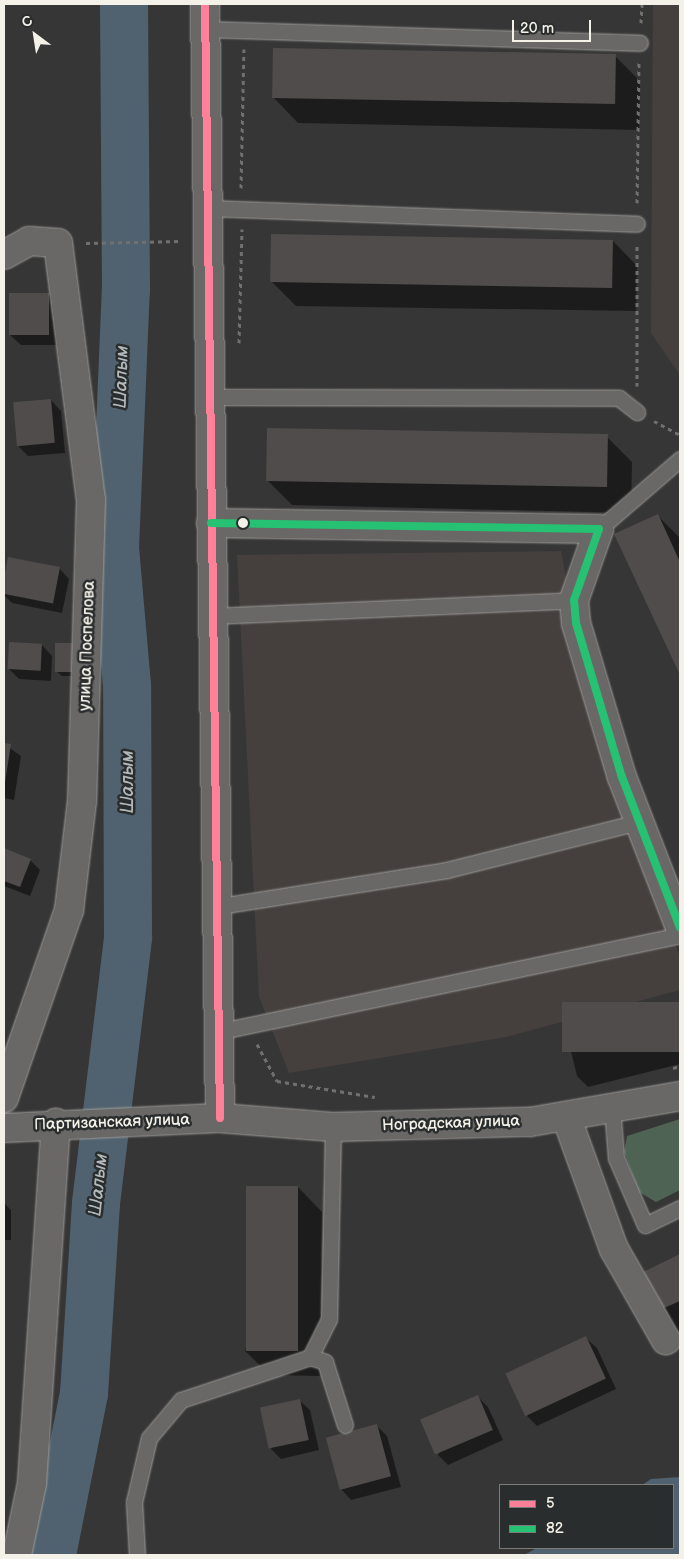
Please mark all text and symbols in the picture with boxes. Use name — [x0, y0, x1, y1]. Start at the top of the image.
north arrow — [10, 10, 60, 60]
scale bar — [514, 10, 593, 42]
text: С — [18, 12, 36, 32]
text: 20 m — [520, 19, 554, 38]
water label: Шалым — [110, 345, 134, 409]
unlabelled marker — [238, 518, 248, 528]
street label: улица Поспелова — [76, 581, 100, 711]
water label: Шалым — [117, 750, 139, 814]
street label: Партизанская улица — [34, 1111, 190, 1135]
street label: Ноградская улица — [382, 1112, 520, 1136]
water label: Шалым — [85, 1152, 113, 1218]
legend — [499, 1484, 674, 1549]
text: 5 — [546, 1494, 555, 1513]
text: 82 — [546, 1519, 564, 1538]

